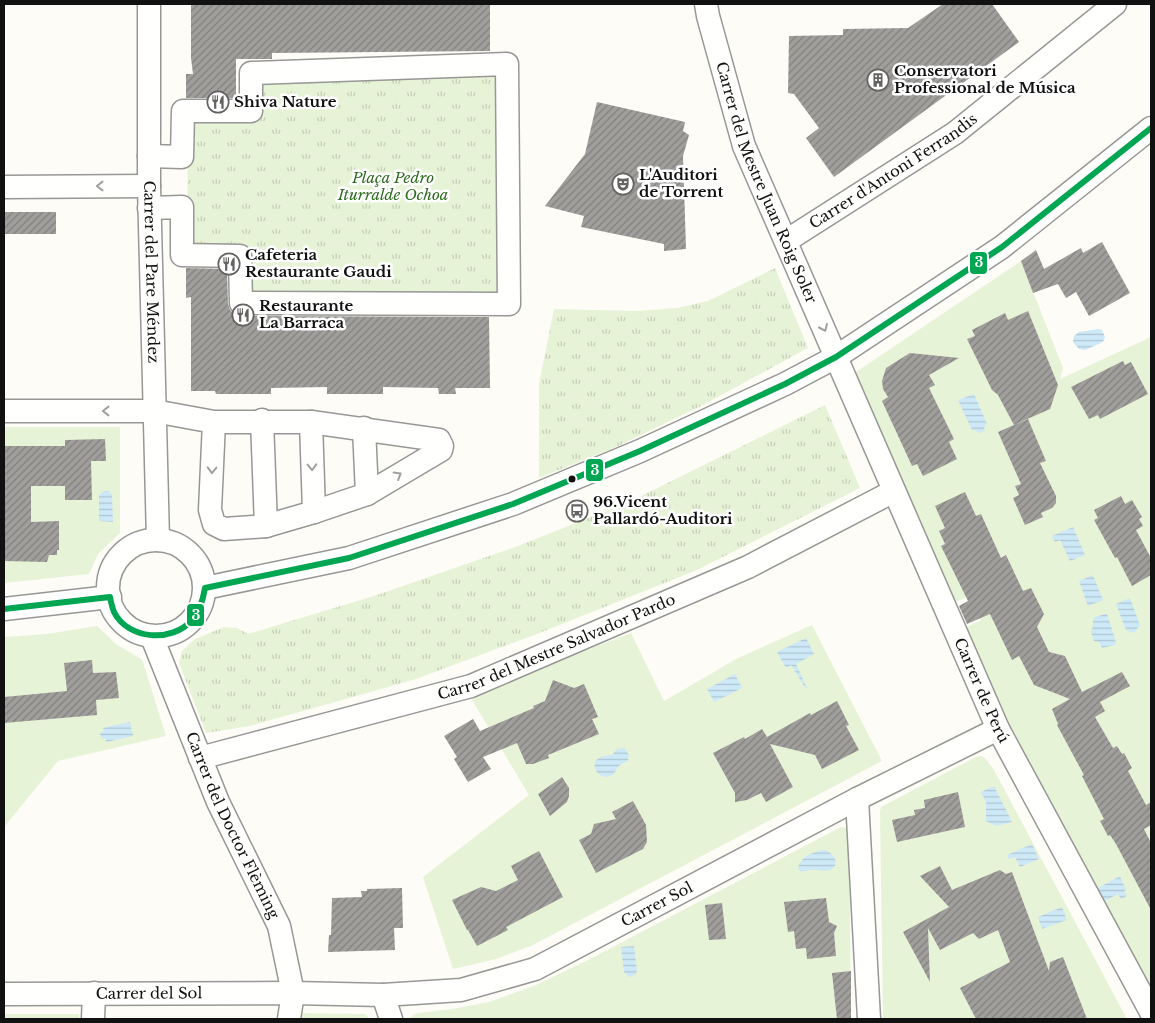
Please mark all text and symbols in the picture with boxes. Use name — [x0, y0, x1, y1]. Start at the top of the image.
street label: Carrer del Mestre Juan Roig Soler — [712, 60, 822, 307]
place label: Conservatori Professional de Música — [894, 61, 1076, 97]
building icon: Conservatori Professional de Música — [866, 68, 890, 92]
restaurant icon: Shiva Nature — [206, 90, 230, 114]
place label: Shiva Nature — [234, 92, 337, 111]
street label: Carrer d'Antoni Ferrandis — [806, 109, 981, 233]
place label: L'Auditori de Torrent — [639, 165, 723, 201]
park label: Plaça Pedro Iturralde Ochoa — [337, 168, 448, 204]
theatre icon: L'Auditori de Torrent — [611, 172, 635, 196]
street label: Carrer del Pare Méndez — [140, 180, 164, 363]
one-way arrow — [96, 181, 104, 191]
place label: Cafeteria Restaurante Gaudi — [245, 245, 392, 281]
line badge: 3 — [969, 251, 988, 275]
restaurant icon: Cafeteria Restaurante Gaudi — [217, 252, 241, 276]
text: 3 — [975, 253, 984, 271]
place label: Restaurante La Barraca — [259, 296, 354, 332]
restaurant icon: Restaurante La Barraca — [231, 303, 255, 327]
one-way arrow — [817, 323, 828, 332]
one-way arrow — [101, 406, 109, 416]
line badge: 3 — [585, 458, 604, 482]
text: 3 — [591, 461, 600, 479]
one-way arrow — [307, 463, 318, 471]
one-way arrow — [207, 467, 217, 475]
one-way arrow — [392, 472, 401, 482]
unlabelled marker — [567, 474, 577, 484]
place label: 96.Vicent Pallardó-Auditori — [593, 492, 733, 528]
bus stop icon: 96.Vicent Pallardó-Auditori — [565, 499, 589, 523]
street label: Carrer del Mestre Salvador Pardo — [435, 589, 678, 703]
line badge: 3 — [186, 603, 205, 627]
text: 3 — [192, 606, 201, 624]
street label: Carrer de Perú — [950, 635, 1014, 746]
street label: Carrer del Doctor Flèming — [182, 729, 284, 923]
street label: Carrer Sol — [618, 877, 696, 931]
street label: Carrer del Sol — [96, 983, 202, 1003]

